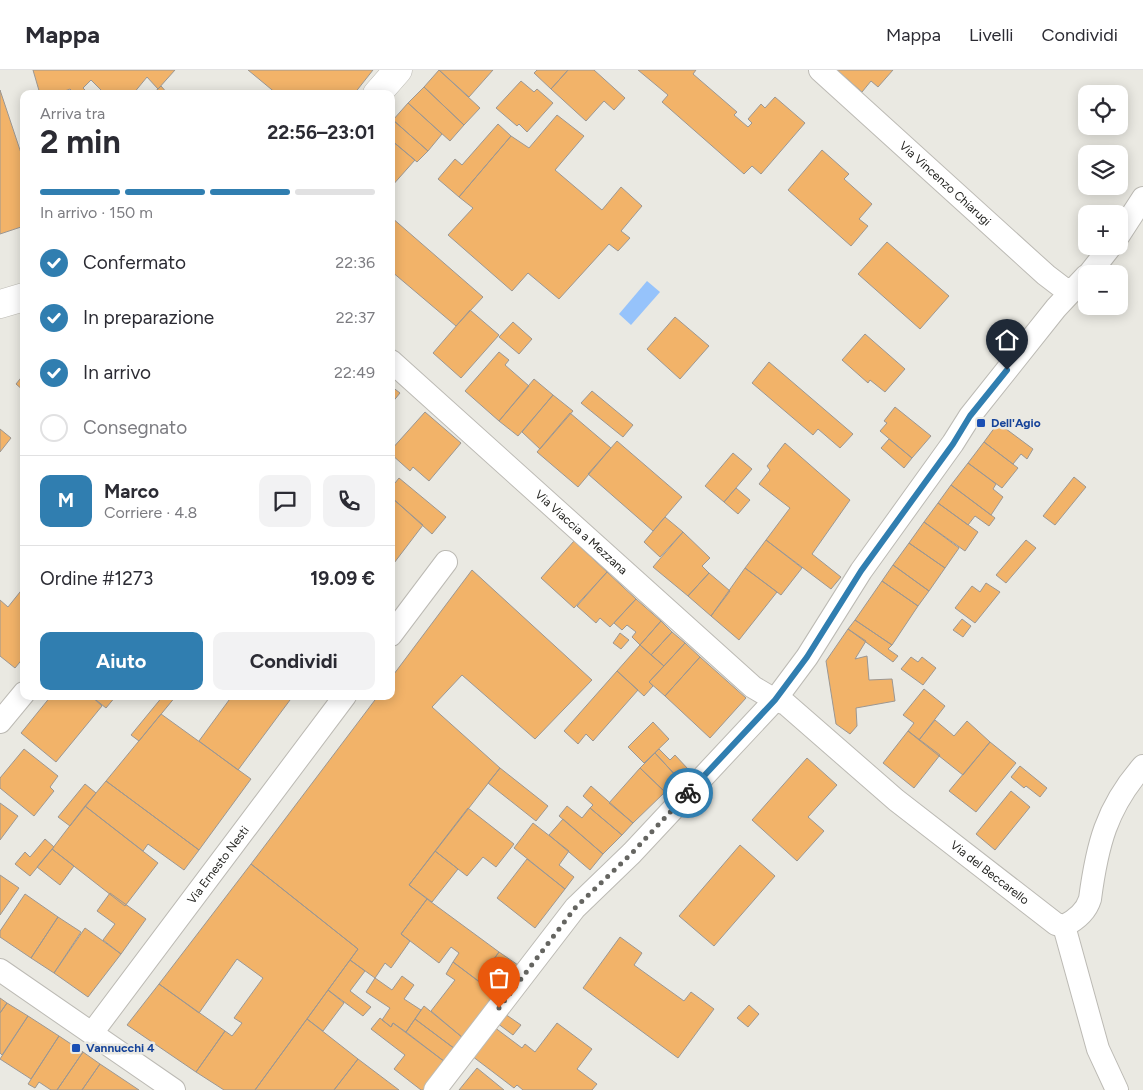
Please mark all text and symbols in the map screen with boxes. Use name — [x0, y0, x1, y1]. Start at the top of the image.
text: Mappa — [25, 20, 100, 49]
text: Mappa — [886, 24, 941, 46]
text: Livelli — [969, 24, 1014, 46]
text: Condividi — [1042, 24, 1118, 46]
map controls — [1078, 85, 1128, 315]
button: locate — [1078, 85, 1128, 135]
text: Arriva tra — [40, 104, 105, 123]
text: 22:56–23:01 — [267, 121, 375, 144]
text: 2 min — [40, 123, 121, 161]
street label: Via Vincenzo Chiarugi — [897, 139, 994, 229]
button: layers — [1078, 145, 1128, 195]
text: In arrivo · 150 m — [40, 203, 153, 222]
button: + — [1078, 205, 1128, 255]
icon: check — [40, 249, 68, 277]
text: Confermato — [83, 251, 186, 274]
text: 22:36 — [335, 253, 375, 272]
button: − — [1078, 265, 1128, 315]
icon: check — [40, 304, 68, 332]
text: In preparazione — [83, 306, 214, 329]
text: 22:37 — [336, 308, 375, 327]
pin — [986, 319, 1028, 370]
icon: home — [993, 326, 1021, 354]
icon: check — [40, 359, 68, 387]
text: In arrivo — [83, 361, 151, 384]
text: 22:49 — [334, 363, 375, 382]
text: Consegnato — [83, 416, 187, 439]
place label: Dell'Agio — [991, 416, 1041, 430]
marker: Dell'Agio — [975, 417, 987, 429]
button: chat — [259, 475, 311, 527]
button: phone — [323, 475, 375, 527]
text: Marco — [104, 480, 159, 503]
street label: Via Viaccia a Mezzana — [532, 487, 630, 577]
text: M — [58, 489, 74, 512]
text: Corriere · 4.8 — [104, 503, 197, 522]
text: Ordine #1273 — [40, 567, 153, 590]
text: 19.09 € — [310, 567, 375, 590]
button: Aiuto — [40, 632, 203, 690]
button: Condividi — [213, 632, 375, 690]
courier — [663, 768, 713, 818]
icon: bike — [674, 779, 702, 807]
street label: Via Ernesto Nesti — [184, 823, 252, 907]
street label: Via del Beccarello — [948, 838, 1032, 907]
pin — [478, 957, 520, 1008]
icon: bag — [485, 964, 513, 992]
place label: Vannucchi 4 — [86, 1041, 155, 1055]
marker: Vannucchi 4 — [70, 1042, 82, 1054]

